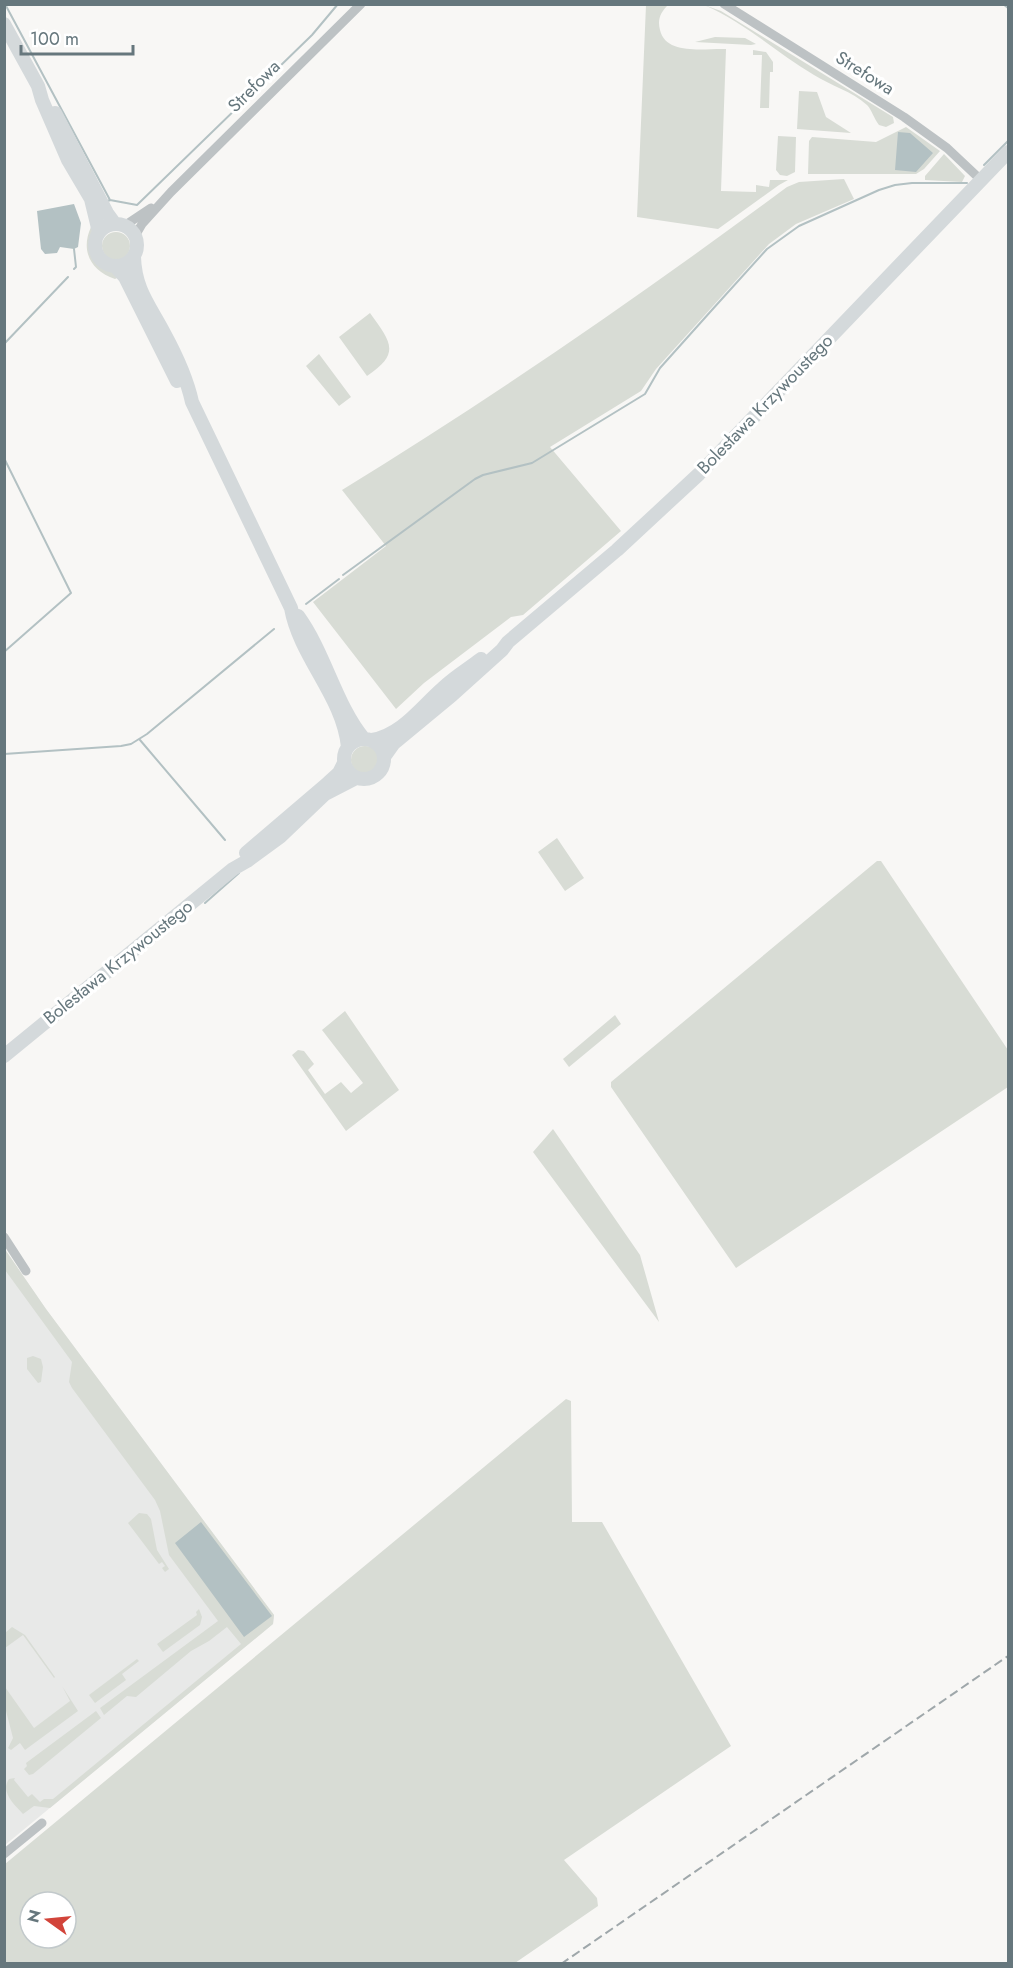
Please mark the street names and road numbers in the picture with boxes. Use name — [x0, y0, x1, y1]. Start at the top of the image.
street label: Strefowa — [831, 45, 899, 101]
street label: Strefowa — [222, 54, 286, 118]
street label: Bolesława Krzywoustego — [691, 328, 839, 480]
street label: Bolesława Krzywoustego — [38, 893, 198, 1031]

